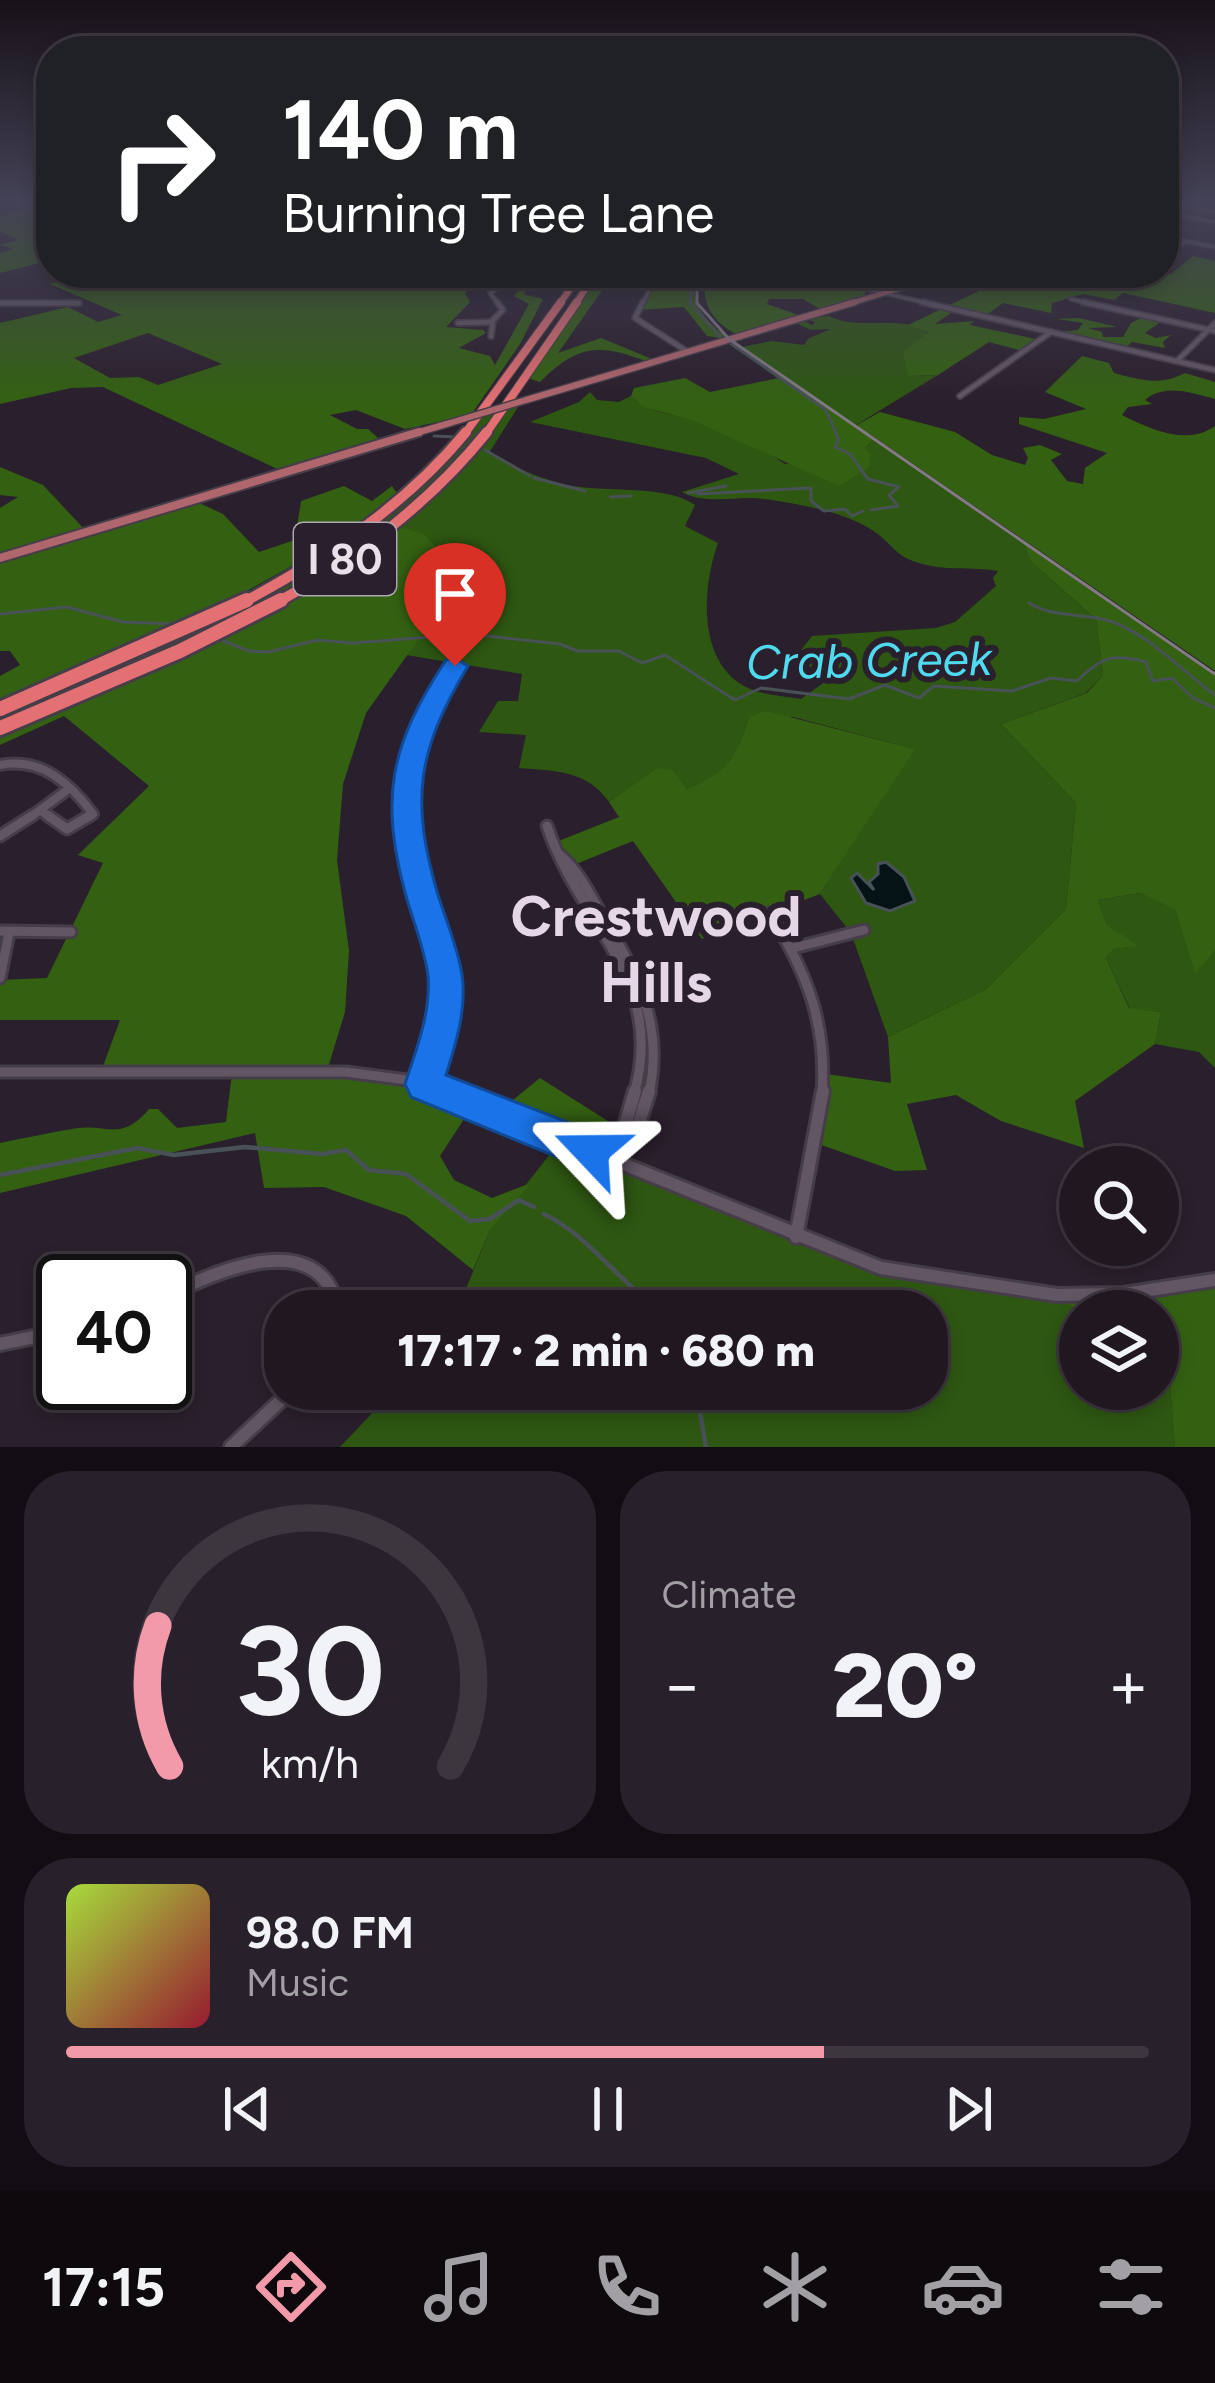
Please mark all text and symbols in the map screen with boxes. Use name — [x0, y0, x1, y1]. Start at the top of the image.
text: 140 m — [282, 79, 518, 180]
icon: right — [84, 84, 240, 240]
text: Burning Tree Lane — [282, 181, 714, 246]
road number: I 80 — [294, 523, 396, 595]
pin — [404, 543, 506, 666]
icon: arrive — [422, 561, 488, 627]
water label: Crab Creek — [746, 629, 994, 691]
district label: Crestwood Hills — [511, 882, 801, 1016]
position arrow — [528, 1088, 654, 1214]
map controls — [1059, 1146, 1179, 1410]
button: search — [1059, 1146, 1179, 1266]
speed limit sign: 40 — [36, 1254, 192, 1410]
button: layers — [1059, 1290, 1179, 1410]
text: 17:17 · 2 min · 680 m — [397, 1323, 815, 1377]
text: Climate — [662, 1571, 796, 1618]
text: 30 — [235, 1596, 385, 1746]
text: 20° — [832, 1631, 978, 1740]
text: − — [662, 1645, 703, 1725]
text: + — [1108, 1645, 1149, 1725]
text: km/h — [261, 1736, 359, 1788]
text: 98.0 FM — [246, 1905, 414, 1959]
text: Music — [246, 1959, 349, 2006]
icon: previous — [214, 2076, 280, 2142]
icon: pause — [575, 2076, 641, 2142]
icon: next — [936, 2076, 1002, 2142]
icon: directions — [249, 2245, 333, 2329]
icon: music — [417, 2245, 501, 2329]
icon: phone — [585, 2245, 669, 2329]
icon: climate — [753, 2245, 837, 2329]
icon: car — [921, 2245, 1005, 2329]
icon: filters — [1089, 2245, 1173, 2329]
text: 17:15 — [42, 2255, 165, 2320]

